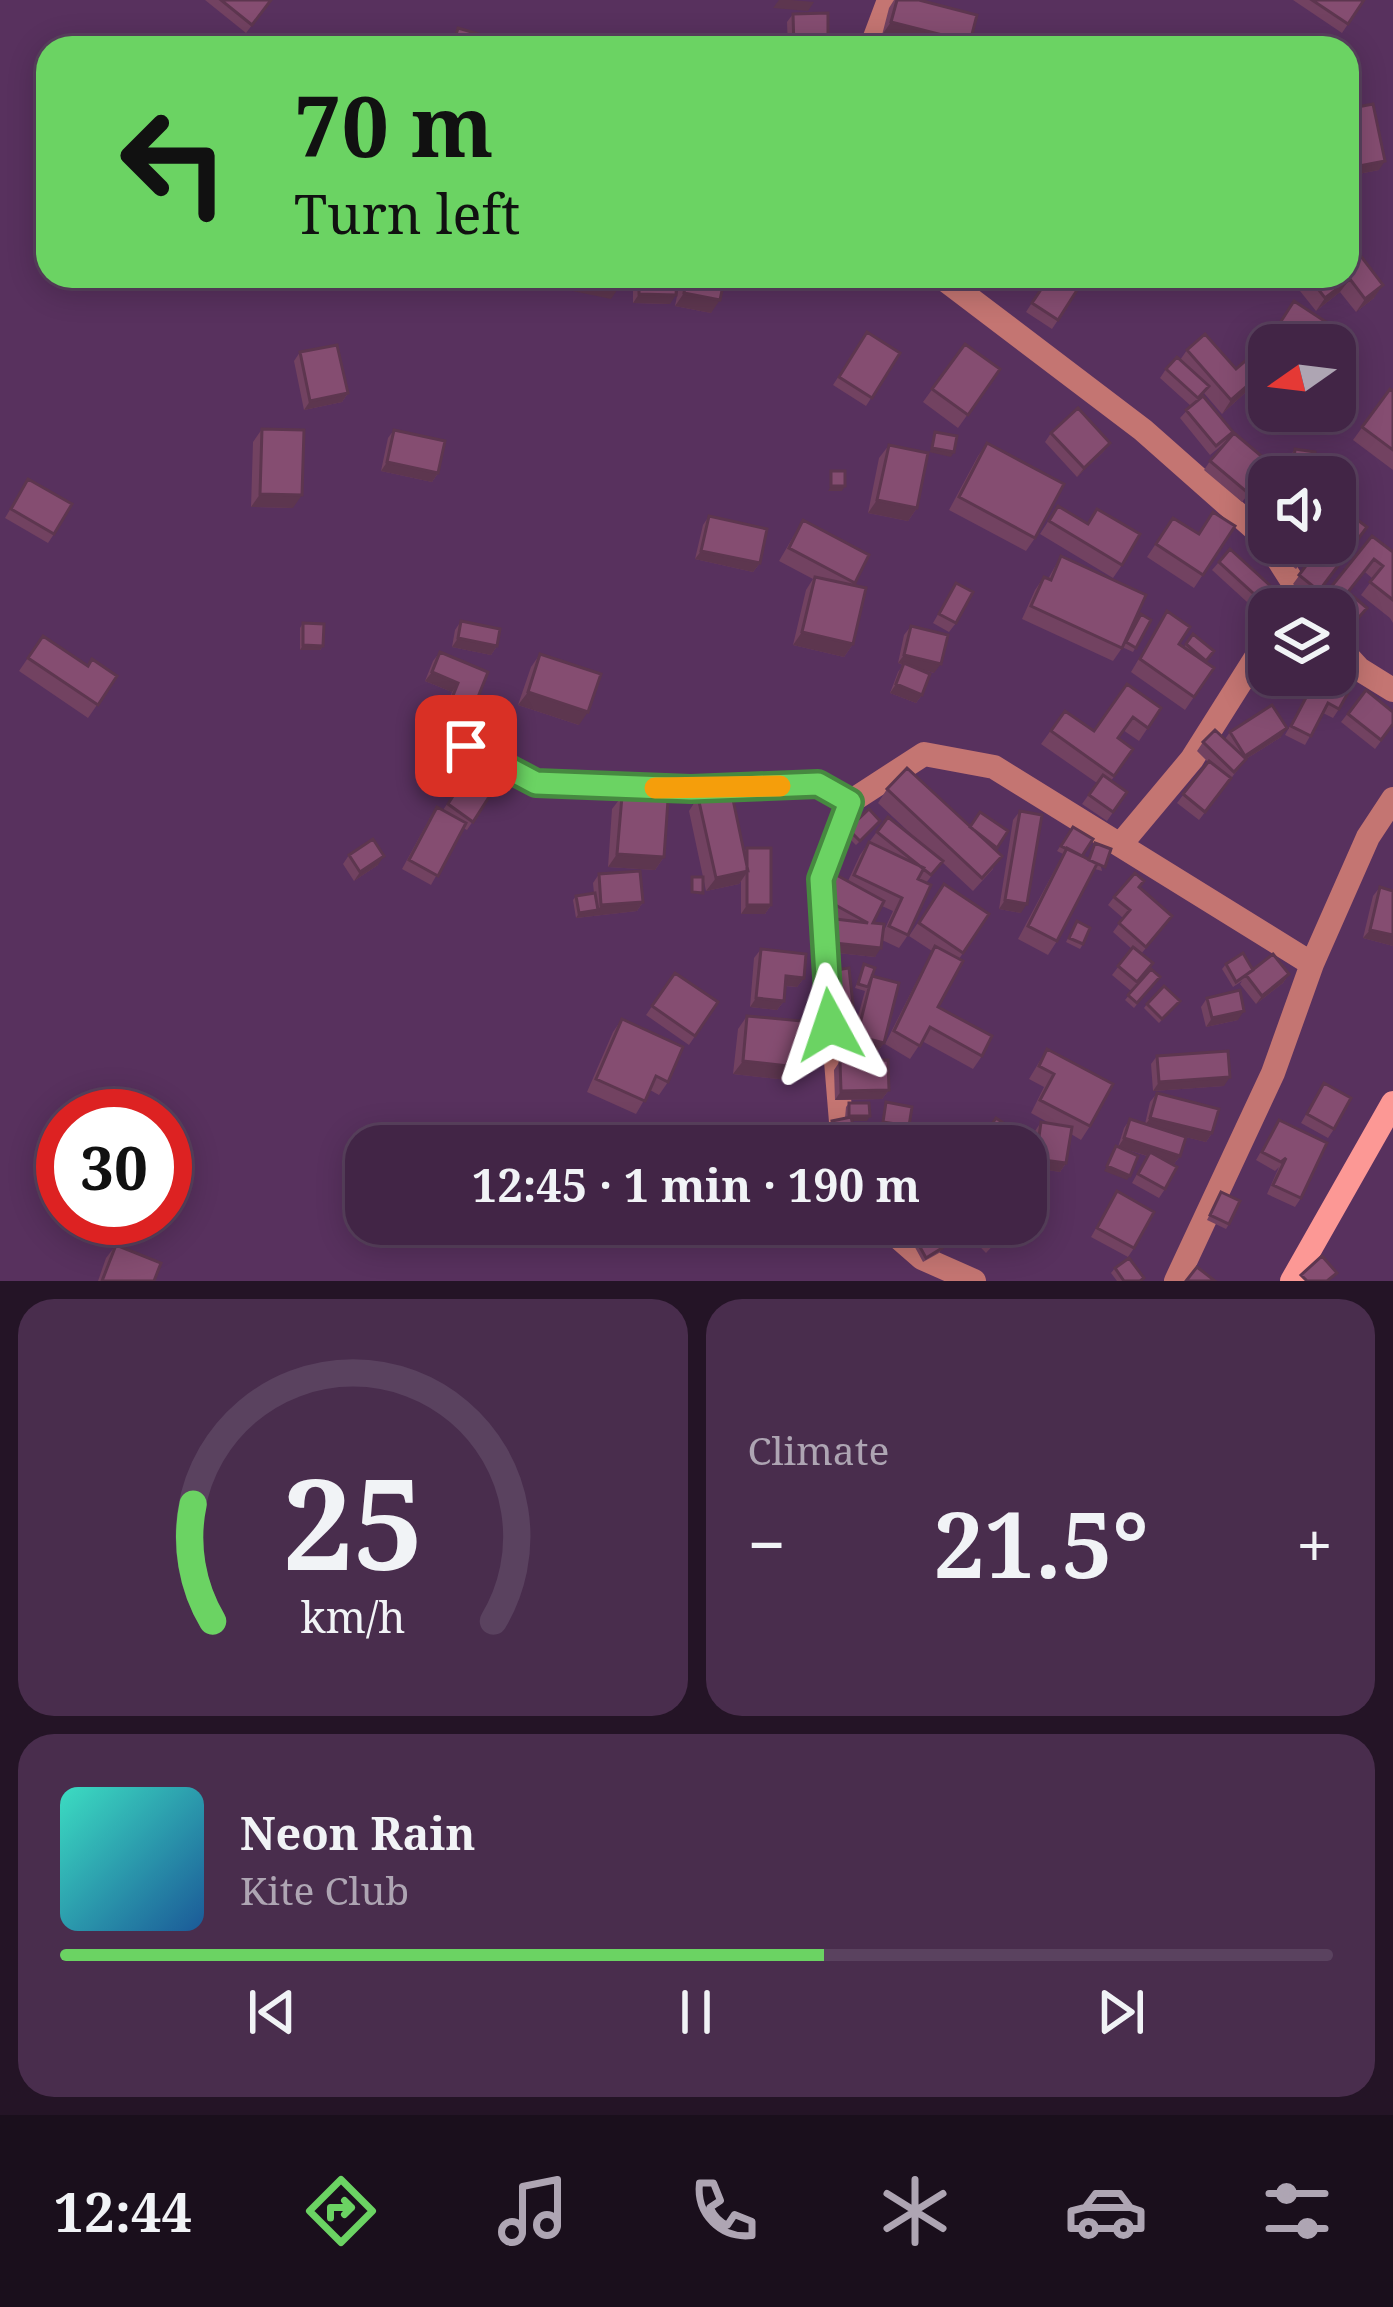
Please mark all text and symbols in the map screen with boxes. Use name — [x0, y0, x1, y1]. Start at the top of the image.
text: 70 m — [294, 67, 494, 182]
icon: left — [96, 84, 252, 240]
text: Turn left — [294, 176, 520, 250]
north arrow — [1248, 324, 1356, 432]
map controls — [1248, 324, 1356, 696]
button: sound — [1248, 456, 1356, 564]
button: layers — [1248, 588, 1356, 696]
pin — [415, 695, 517, 797]
icon: arrive — [433, 713, 499, 779]
position arrow — [767, 962, 893, 1088]
speed limit sign: 30 — [36, 1089, 192, 1245]
text: 12:45 · 1 min · 190 m — [472, 1154, 920, 1215]
text: Climate — [748, 1423, 889, 1476]
text: 25 — [282, 1437, 423, 1607]
text: 21.5° — [933, 1482, 1148, 1604]
text: − — [748, 1498, 786, 1588]
text: + — [1296, 1498, 1333, 1588]
text: km/h — [300, 1586, 405, 1645]
text: Neon Rain — [240, 1802, 475, 1863]
text: Kite Club — [240, 1863, 409, 1916]
icon: previous — [239, 1979, 305, 2045]
icon: pause — [663, 1979, 729, 2045]
icon: next — [1088, 1979, 1154, 2045]
icon: directions — [299, 2169, 383, 2253]
icon: music — [491, 2169, 575, 2253]
icon: phone — [682, 2169, 766, 2253]
icon: climate — [873, 2169, 957, 2253]
icon: car — [1064, 2169, 1148, 2253]
icon: filters — [1255, 2169, 1339, 2253]
text: 12:44 — [54, 2174, 192, 2248]

